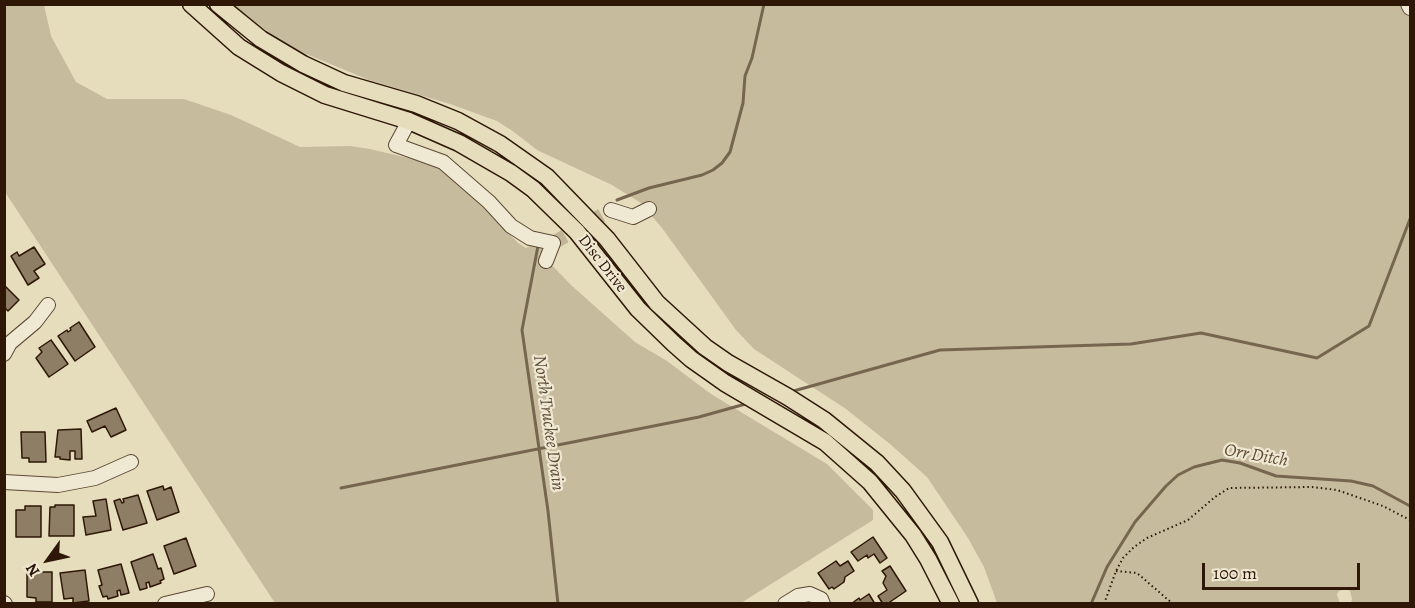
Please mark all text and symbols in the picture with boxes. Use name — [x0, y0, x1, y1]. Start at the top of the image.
street label: Disc Drive — [573, 231, 631, 297]
water label: North Truckee Drain — [528, 354, 568, 492]
water label: Orr Ditch — [1222, 440, 1290, 472]
north arrow — [18, 530, 78, 590]
scale bar — [1205, 551, 1362, 589]
text: N — [21, 559, 45, 581]
text: 100 m — [1213, 561, 1257, 585]

